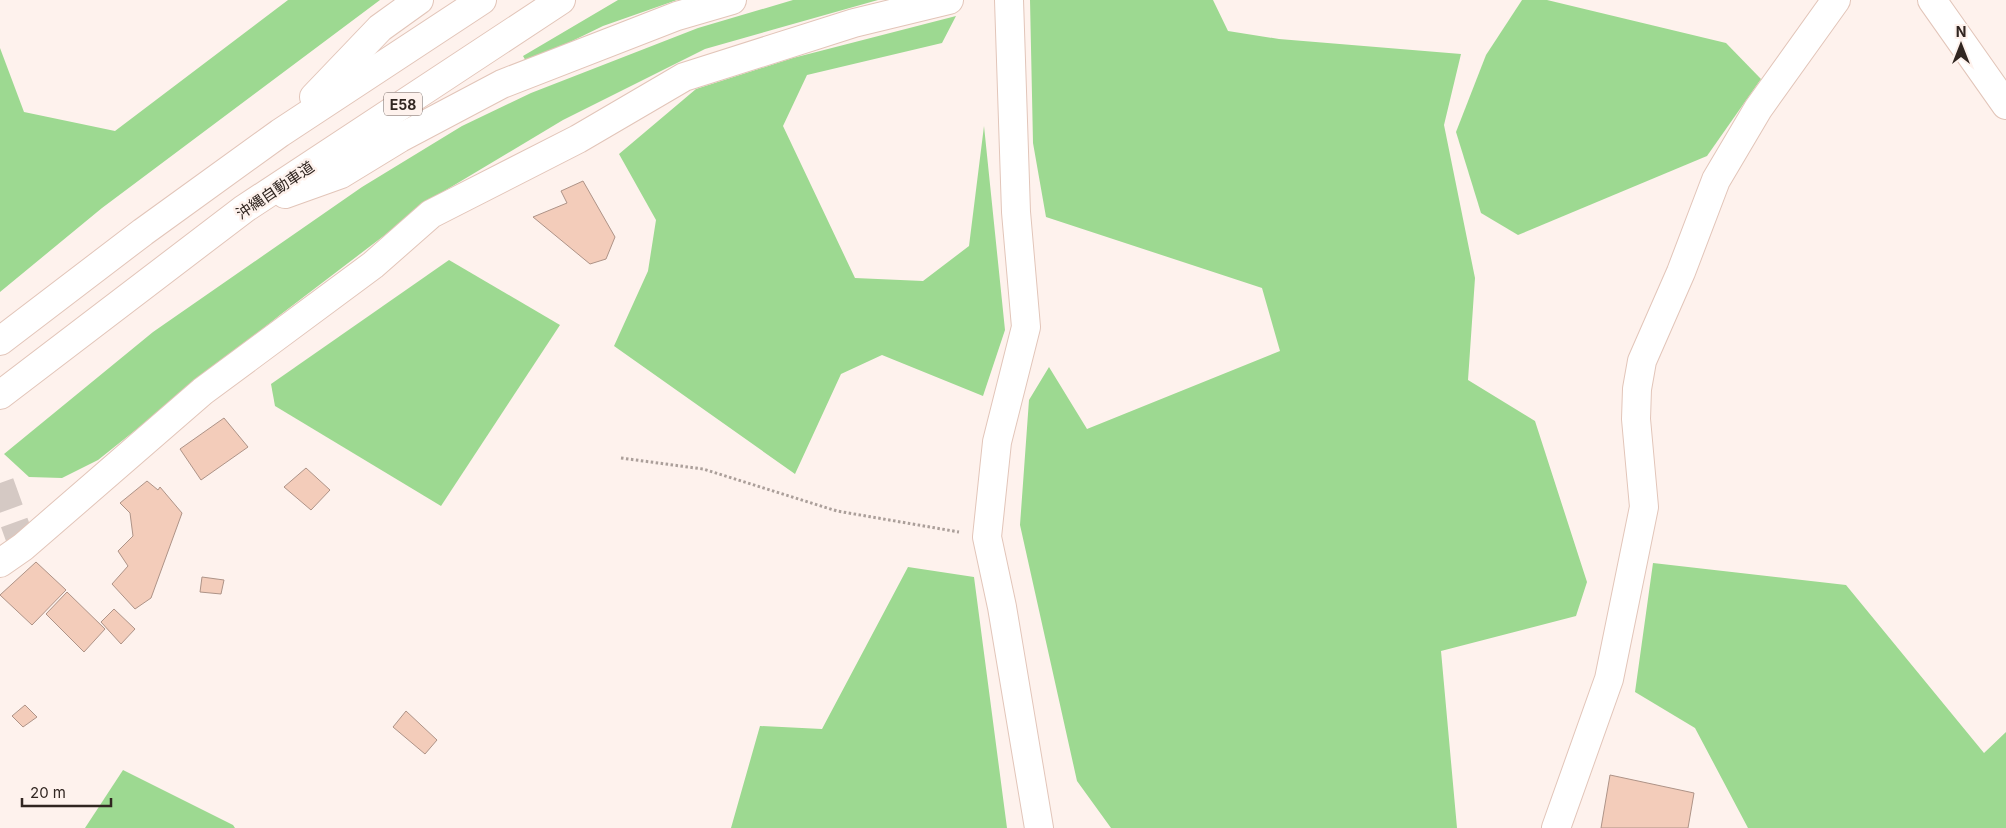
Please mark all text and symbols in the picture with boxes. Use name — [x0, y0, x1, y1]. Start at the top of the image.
north arrow — [1936, 20, 1986, 70]
text: N — [1956, 23, 1966, 40]
road number: E58 — [384, 92, 422, 116]
street label: 沖縄自動車道 — [232, 157, 318, 223]
scale bar — [22, 776, 111, 808]
text: 20 m — [30, 783, 66, 802]

